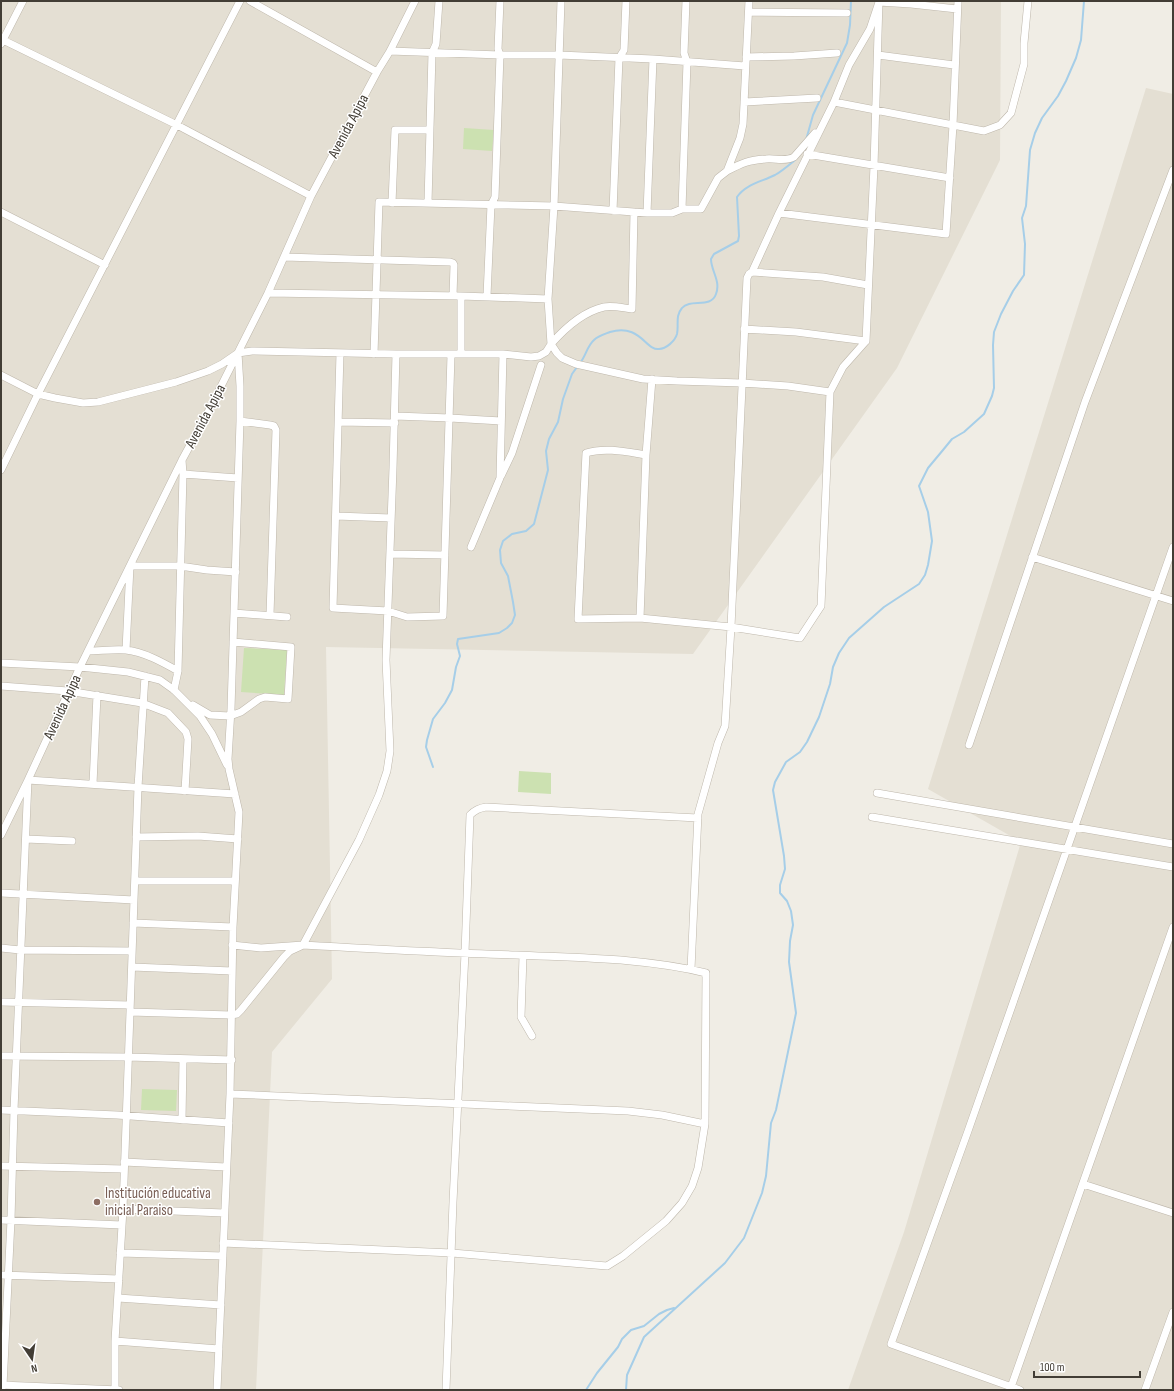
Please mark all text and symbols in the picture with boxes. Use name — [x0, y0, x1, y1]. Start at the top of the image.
street label: Avenida Apipa — [323, 91, 373, 162]
street label: Avenida Apipa — [180, 381, 230, 452]
street label: Avenida Apipa — [39, 672, 86, 744]
place label: Institución educativa inicial Paraiso — [105, 1184, 211, 1220]
marker: Institución educativa inicial Paraiso — [92, 1197, 102, 1207]
north arrow — [12, 1339, 52, 1379]
scale bar — [1034, 1353, 1140, 1379]
text: 100 m — [1040, 1360, 1065, 1375]
text: N — [30, 1361, 38, 1375]

